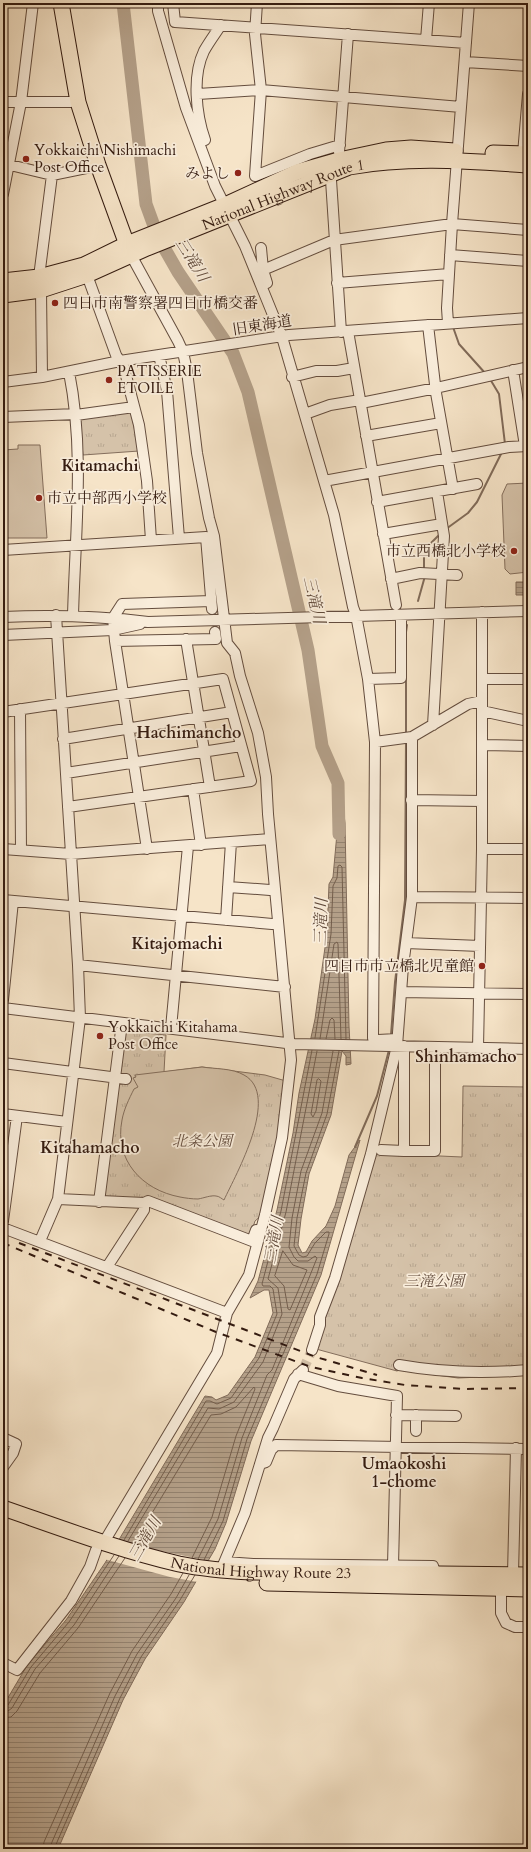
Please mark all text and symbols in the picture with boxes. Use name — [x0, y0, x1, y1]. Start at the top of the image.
place label: Yokkaichi Nishimachi Post Office — [34, 140, 176, 177]
marker: Yokkaichi Nishimachi Post Office — [21, 154, 31, 164]
street label: National Highway Route 1 — [199, 155, 366, 235]
place label: みよし — [185, 163, 230, 183]
marker: みよし — [233, 168, 243, 178]
water label: 三滝川 — [170, 234, 215, 288]
place label: 四日市南警察署四日市橋交番 — [63, 293, 258, 313]
marker: 四日市南警察署四日市橋交番 — [50, 298, 60, 308]
street label: 旧東海道 — [231, 310, 293, 340]
place label: PATISSERIE ETOILE — [117, 361, 202, 398]
marker: PATISSERIE ETOILE — [104, 375, 114, 385]
district label: Kitamachi — [61, 455, 139, 477]
place label: 市立中部西小学校 — [47, 488, 167, 508]
marker: 市立中部西小学校 — [34, 493, 44, 503]
place label: 市立西橋北小学校 — [386, 541, 506, 561]
marker: 市立西橋北小学校 — [509, 546, 519, 556]
water label: 三滝川 — [298, 574, 331, 628]
district label: Hachimancho — [137, 722, 241, 744]
water label: 三滝川 — [309, 896, 333, 946]
district label: Kitajomachi — [131, 933, 223, 955]
place label: 四日市市立橋北児童館 — [324, 956, 474, 976]
marker: 四日市市立橋北児童館 — [477, 961, 487, 971]
place label: Yokkaichi Kitahama Post Office — [108, 1017, 238, 1054]
marker: Yokkaichi Kitahama Post Office — [95, 1031, 105, 1041]
district label: Shinhamacho — [415, 1046, 517, 1068]
park label: 北条公園 — [172, 1131, 235, 1151]
district label: Kitahamacho — [40, 1137, 140, 1159]
water label: 三滝川 — [259, 1212, 289, 1266]
park label: 三滝公園 — [404, 1271, 467, 1291]
district label: Umaokoshi 1-chome — [362, 1453, 446, 1493]
water label: 三滝川 — [123, 1511, 168, 1565]
street label: National Highway Route 23 — [169, 1552, 351, 1583]

